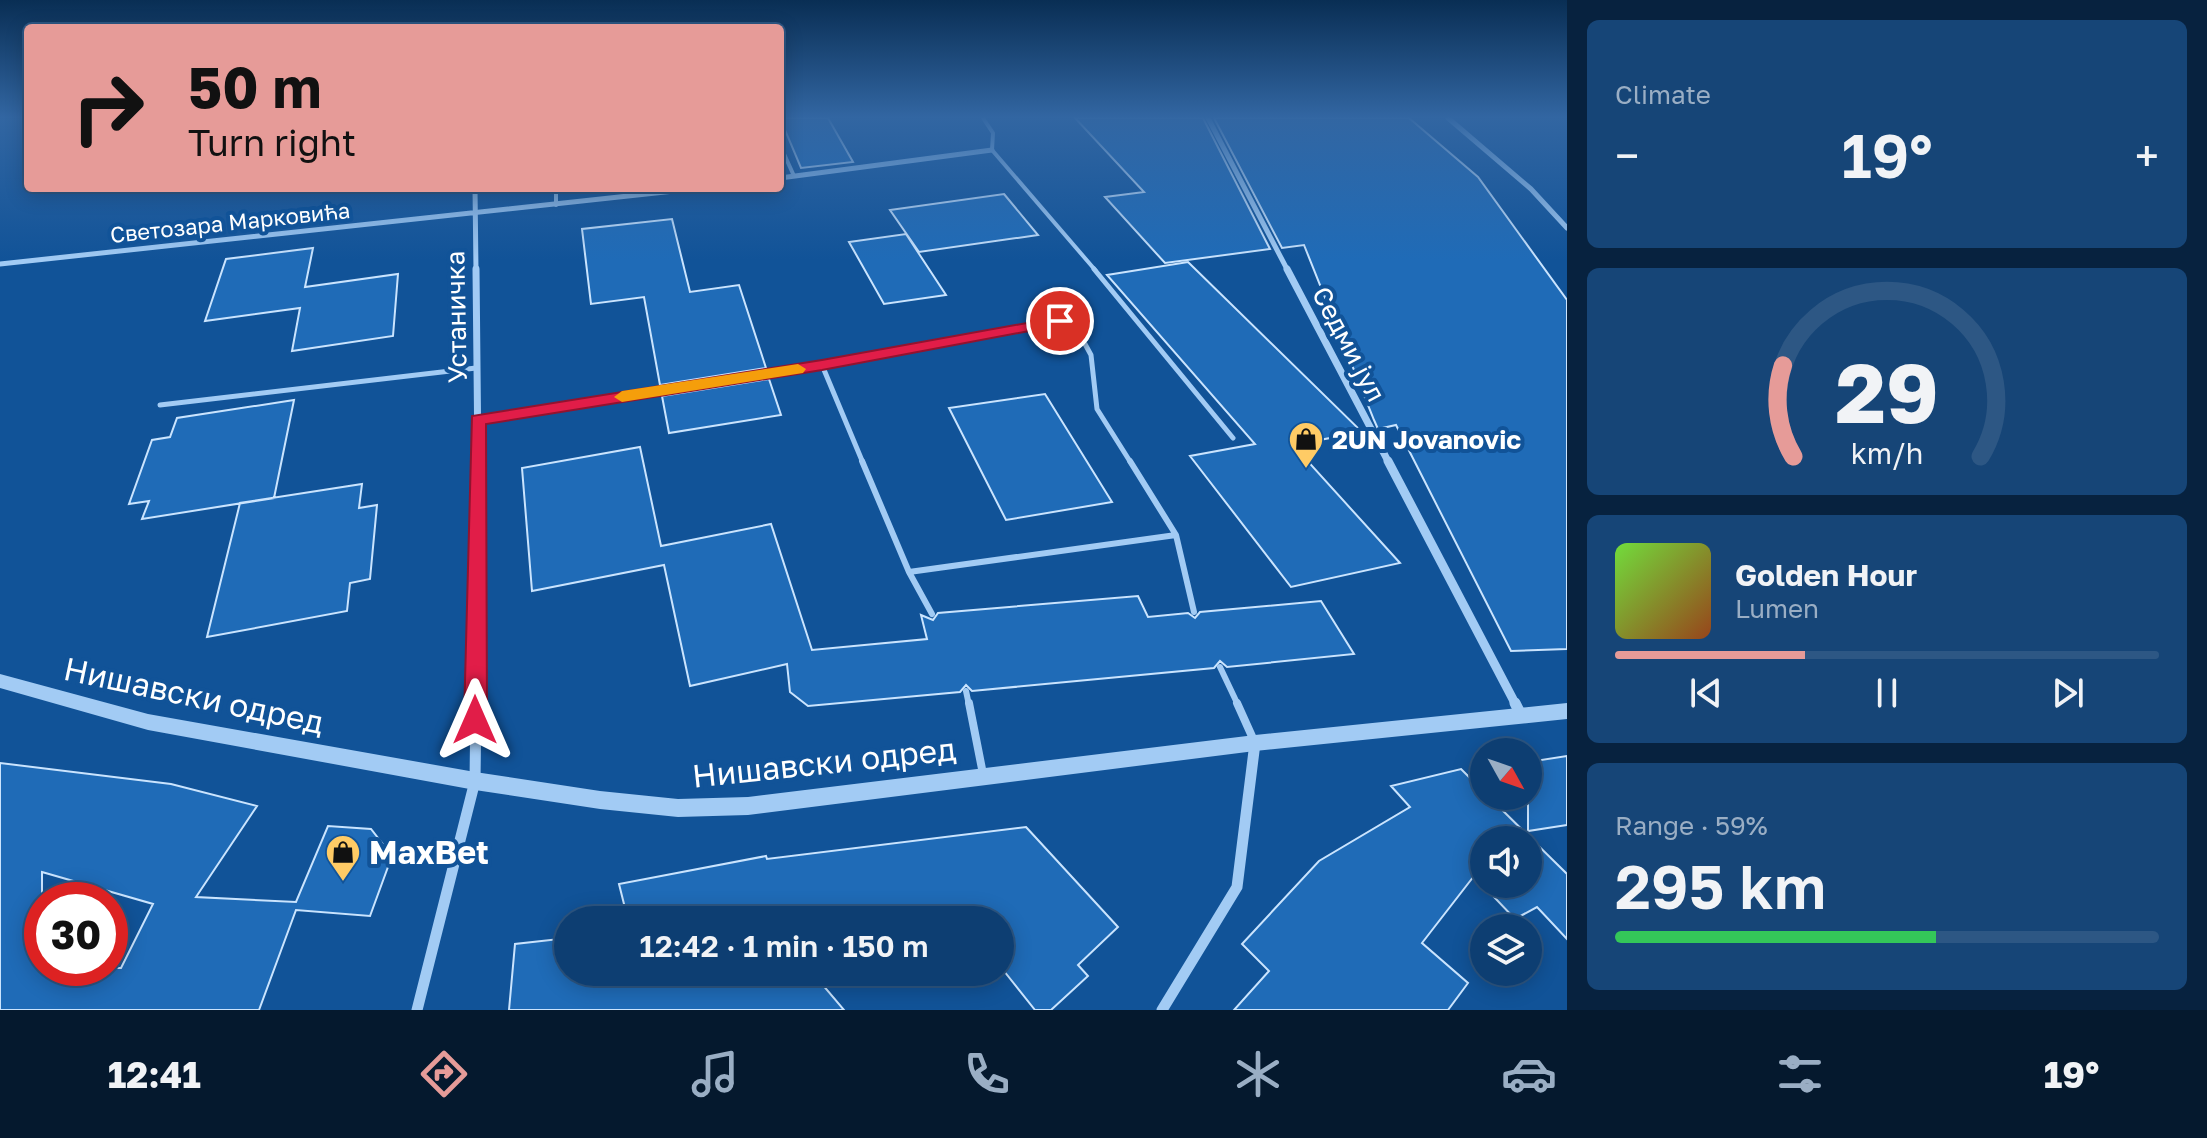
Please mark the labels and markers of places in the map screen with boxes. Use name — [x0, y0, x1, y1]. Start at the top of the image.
pin — [1026, 287, 1094, 355]
shop icon: 2UN Jovanovic — [1287, 420, 1325, 470]
place label: 2UN Jovanovic — [1332, 424, 1521, 455]
shop icon: MaxBet — [324, 833, 362, 883]
place label: MaxBet — [369, 833, 489, 871]

